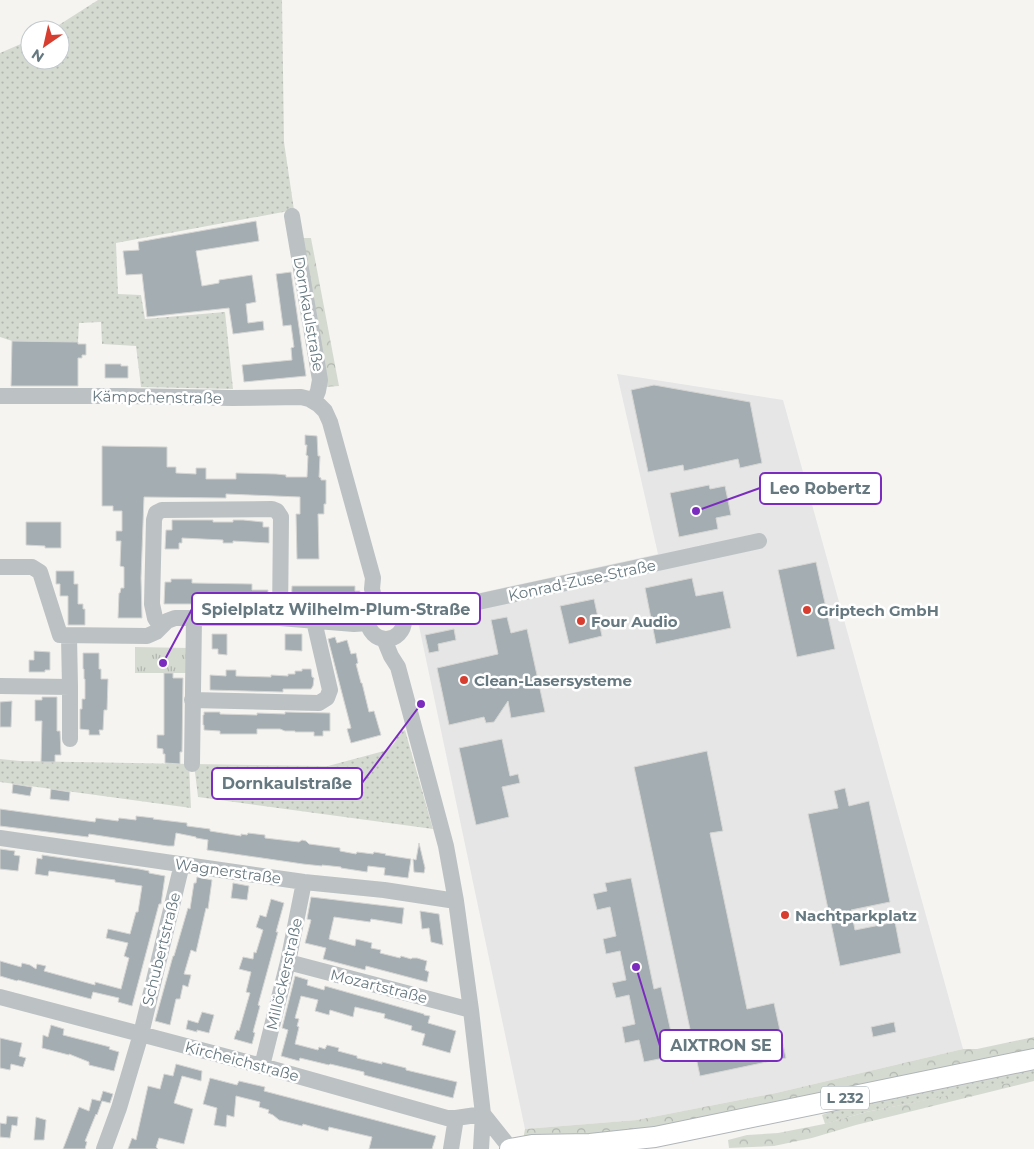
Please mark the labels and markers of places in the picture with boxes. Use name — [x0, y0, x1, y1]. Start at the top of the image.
callout: Leo Robertz — [760, 473, 881, 504]
callout: Spielplatz Wilhelm-Plum-Straße — [192, 593, 480, 624]
place label: Griptech GmbH — [817, 601, 939, 620]
marker: Griptech GmbH — [801, 604, 813, 616]
place label: Four Audio — [591, 612, 678, 631]
marker: Four Audio — [575, 615, 587, 627]
place label: Clean-Lasersysteme — [474, 671, 632, 690]
marker: Clean-Lasersysteme — [458, 674, 470, 686]
callout: Dornkaulstraße — [212, 768, 362, 799]
place label: Nachtparkplatz — [795, 906, 917, 925]
marker: Nachtparkplatz — [779, 909, 791, 921]
callout: AIXTRON SE — [660, 1030, 782, 1061]

